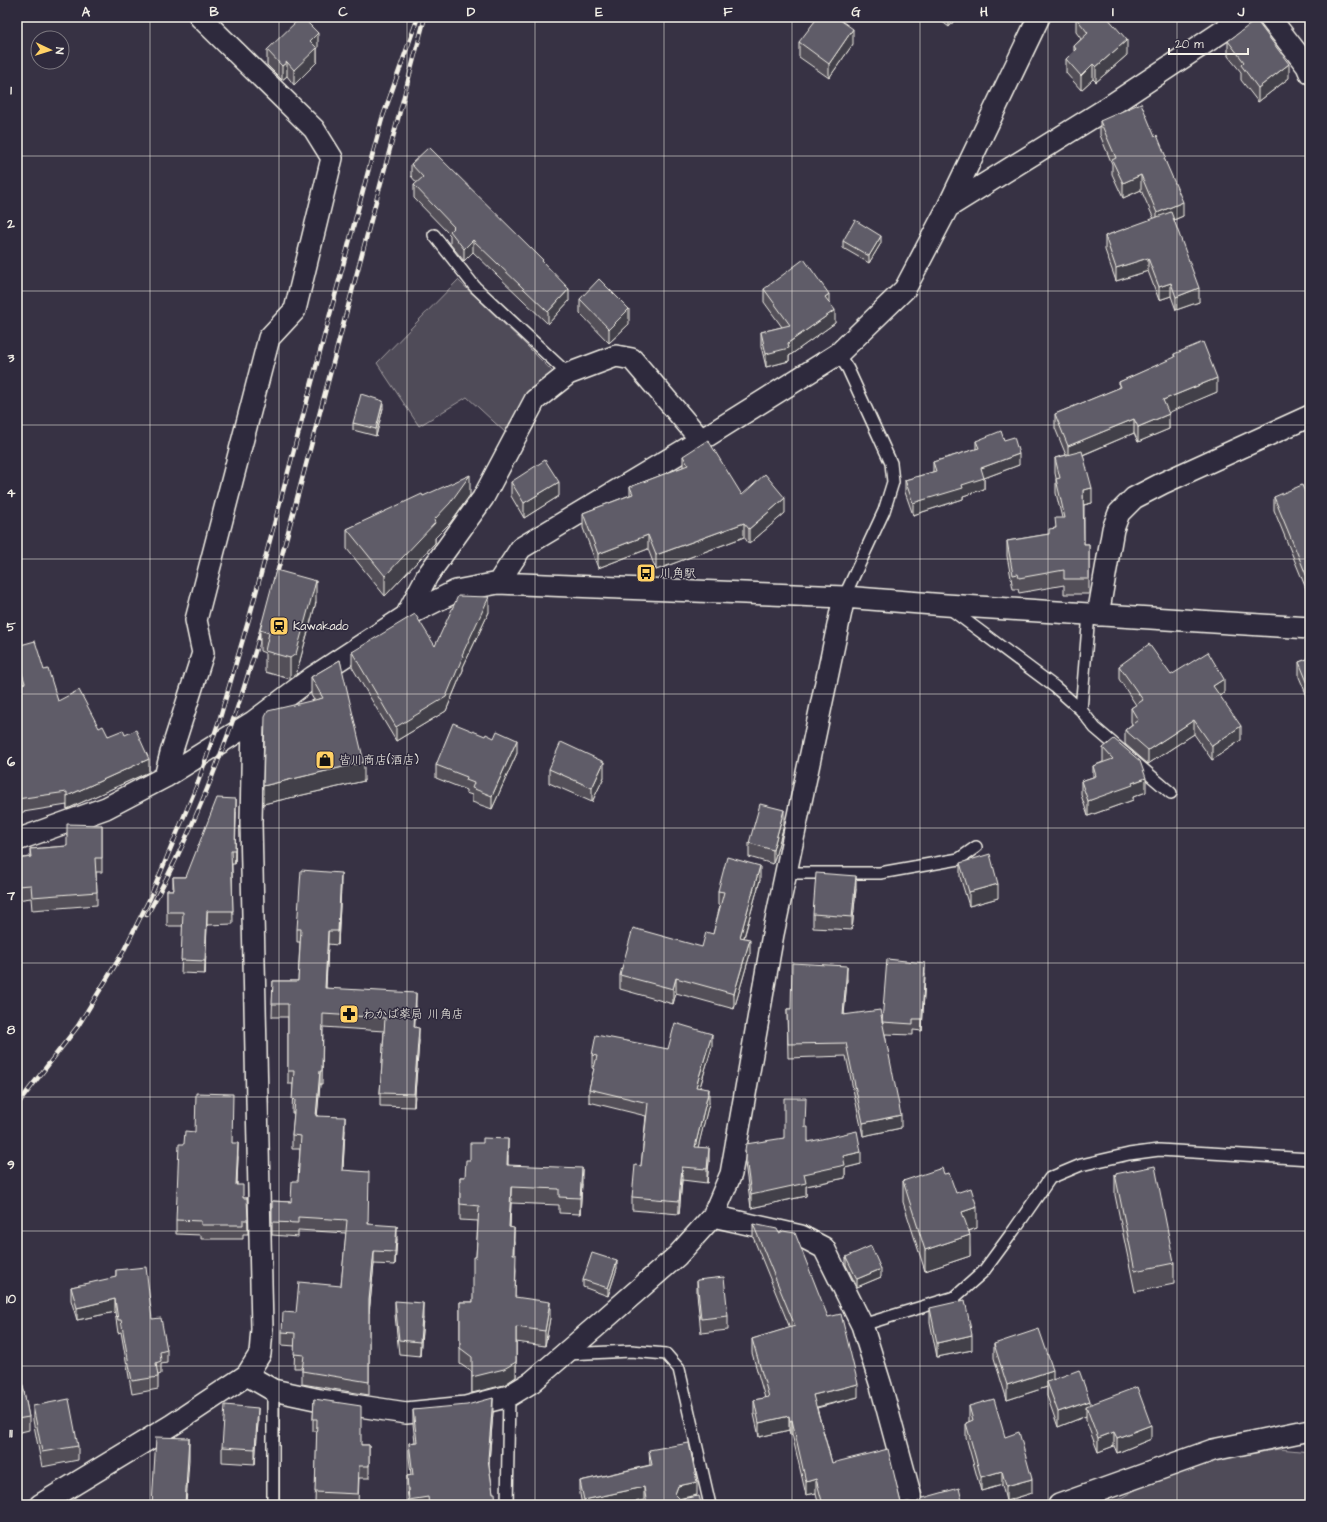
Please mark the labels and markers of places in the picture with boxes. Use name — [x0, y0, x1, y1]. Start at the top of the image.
bus stop icon: 川角駅 — [635, 562, 657, 584]
place label: 川角駅 — [660, 565, 696, 582]
station icon: Kawakado — [268, 615, 290, 637]
place label: Kawakado — [293, 618, 349, 635]
shop icon: 皆川商店(酒店) — [314, 749, 336, 771]
place label: 皆川商店(酒店) — [339, 752, 419, 769]
pharmacy icon: わかば薬局 川角店 — [338, 1003, 360, 1025]
place label: わかば薬局 川角店 — [363, 1006, 464, 1023]

